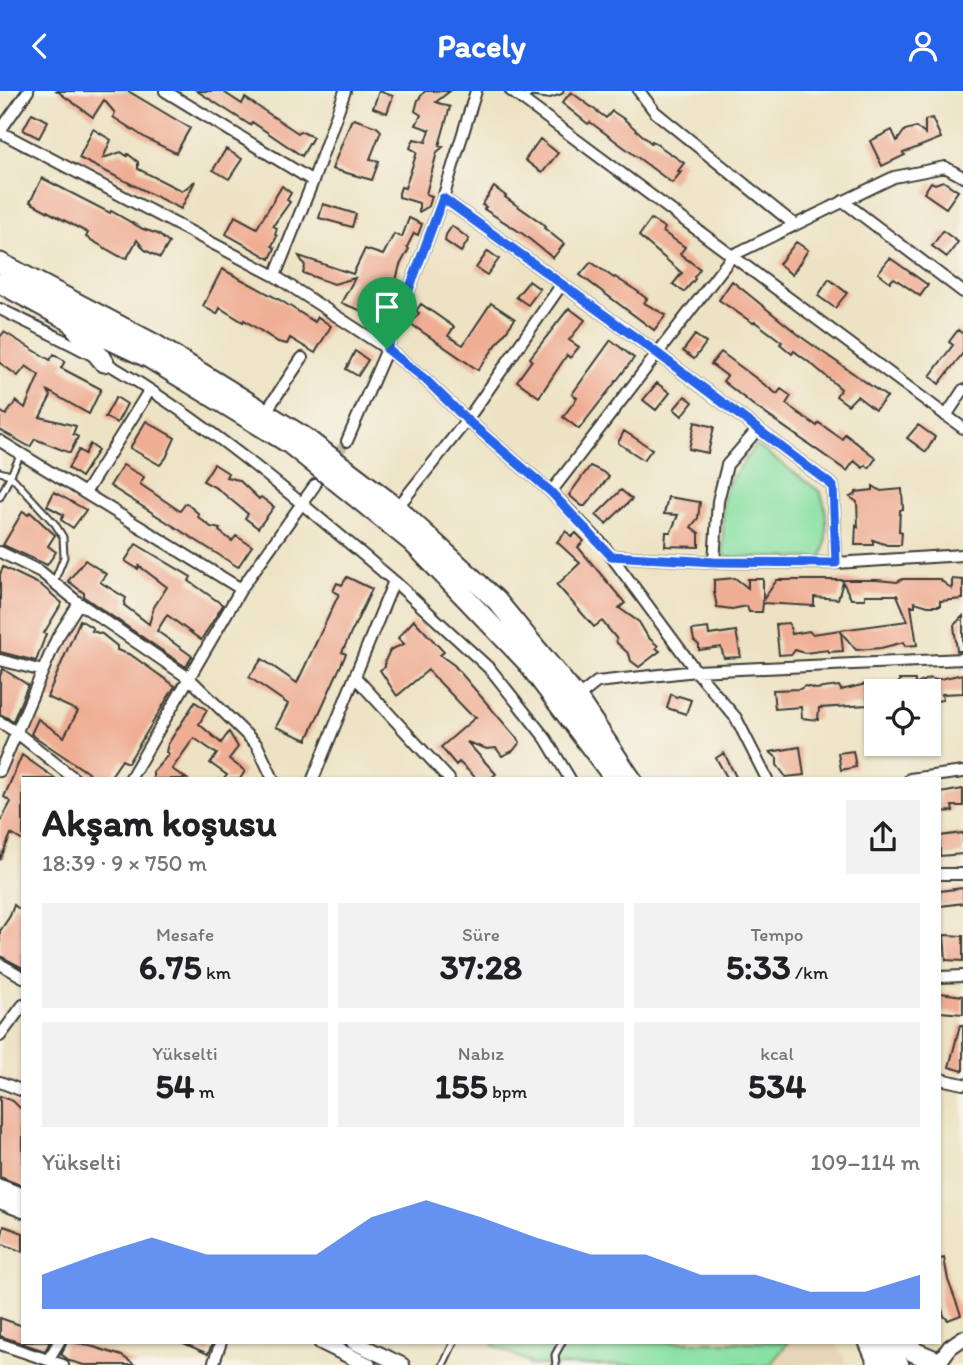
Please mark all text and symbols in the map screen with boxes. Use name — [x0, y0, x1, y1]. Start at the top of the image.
icon: back — [21, 27, 59, 65]
text: Pacely — [437, 27, 526, 65]
icon: person — [904, 27, 942, 65]
pin — [357, 277, 417, 349]
icon: arrive — [368, 288, 406, 326]
map controls — [864, 679, 941, 756]
button: locate — [864, 679, 941, 756]
text: Akşam koşusu — [42, 800, 277, 846]
button: share — [846, 800, 920, 874]
text: 18:39 · 9 × 750 m — [42, 849, 207, 877]
text: Mesafe — [156, 923, 214, 946]
text: Süre — [462, 923, 500, 946]
text: Tempo — [751, 923, 803, 946]
text: 6.75 — [139, 946, 202, 988]
text: 37:28 — [440, 946, 522, 988]
text: 5:33 — [726, 946, 791, 988]
text: km — [202, 961, 231, 984]
text: /km — [791, 961, 828, 984]
text: Yükselti — [152, 1042, 218, 1065]
text: Nabız — [458, 1042, 504, 1065]
text: kcal — [760, 1042, 794, 1065]
text: 54 — [155, 1065, 195, 1107]
text: 155 — [435, 1065, 488, 1107]
text: 534 — [748, 1065, 806, 1107]
text: m — [195, 1080, 215, 1103]
text: bpm — [488, 1080, 527, 1103]
text: Yükselti — [42, 1148, 121, 1176]
text: 109–114 m — [811, 1148, 920, 1176]

